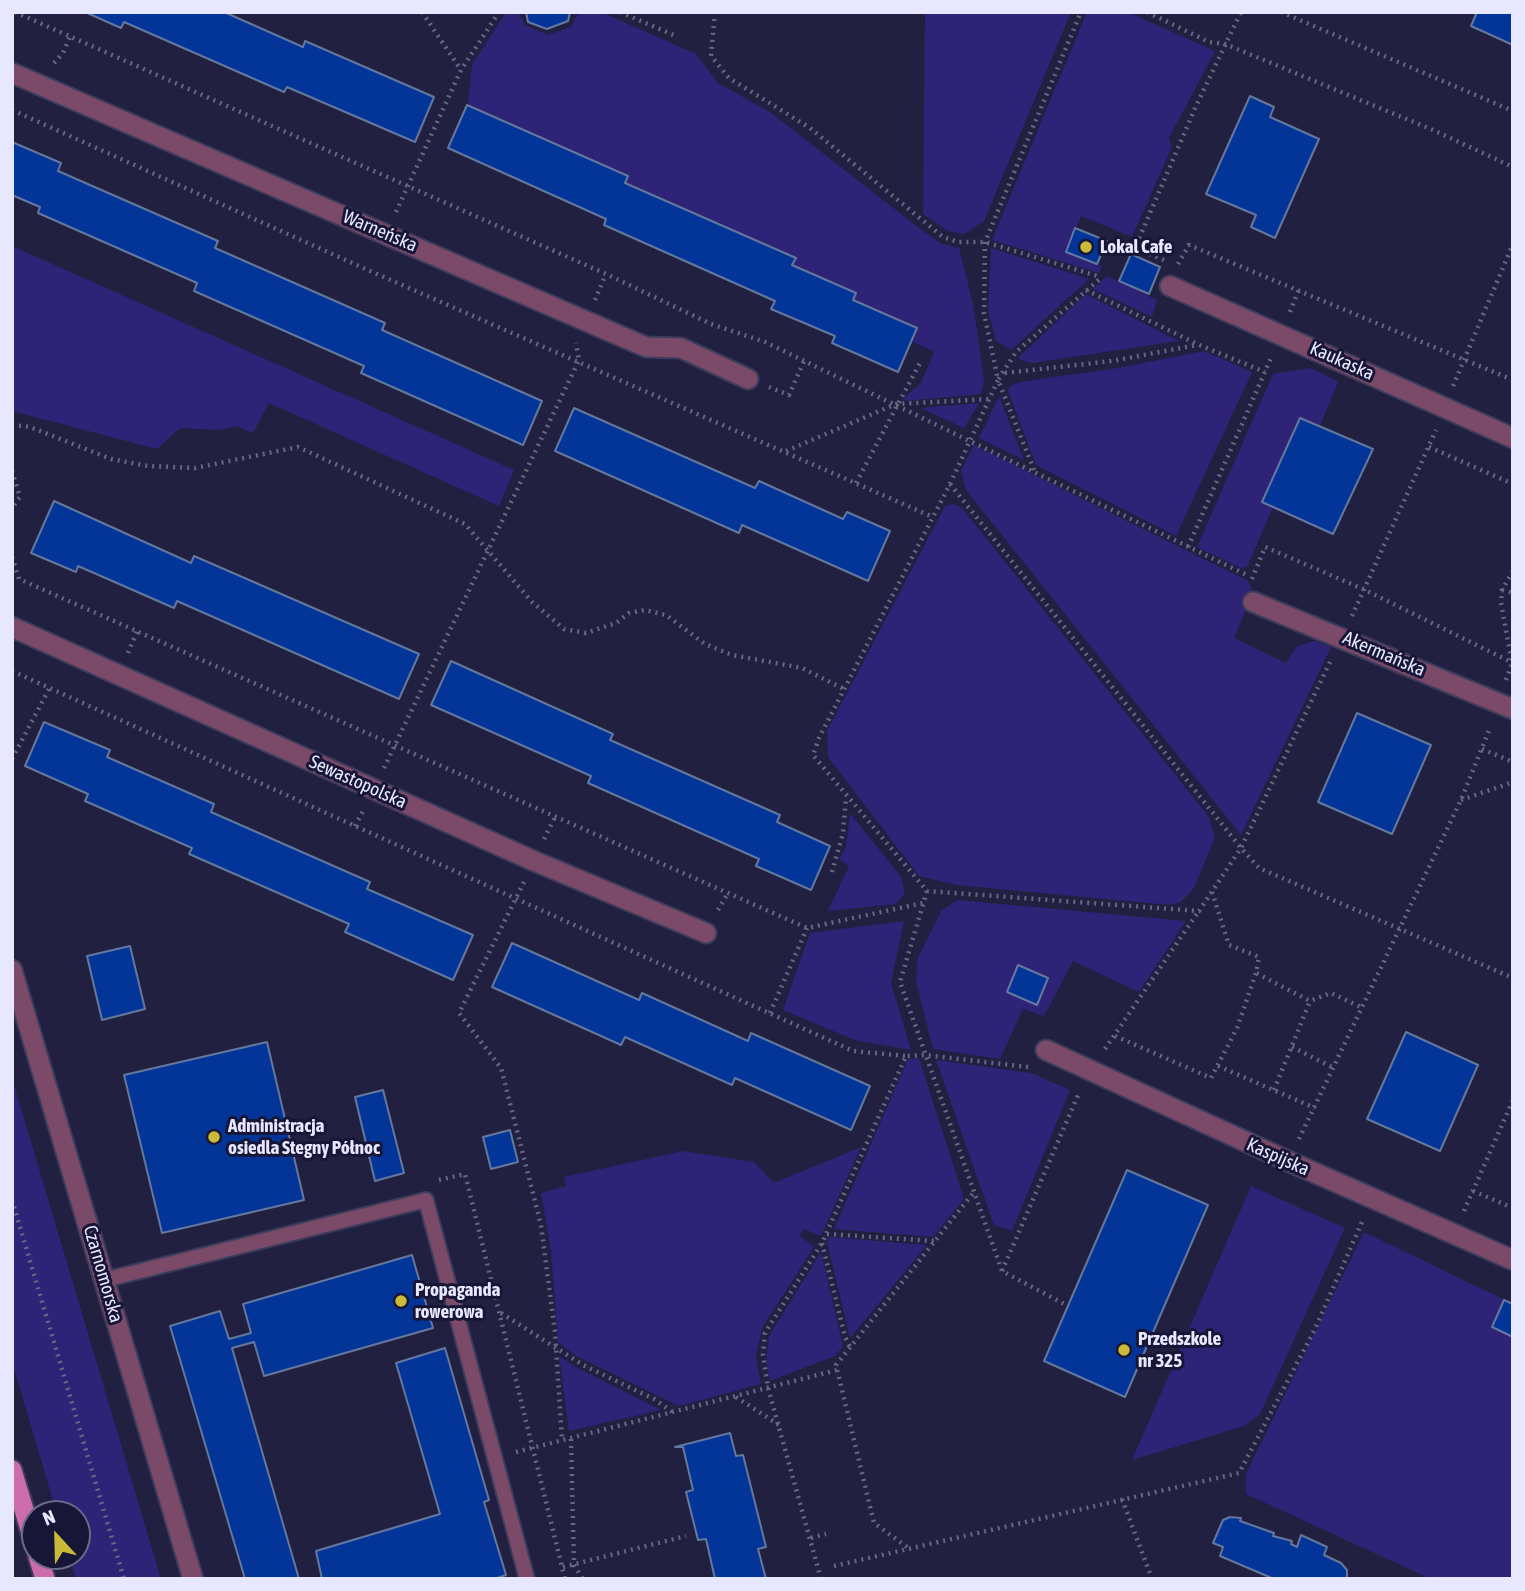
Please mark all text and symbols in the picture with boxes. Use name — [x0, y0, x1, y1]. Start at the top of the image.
street label: Warneńska — [339, 205, 421, 257]
place label: Lokal Cafe — [1100, 236, 1172, 258]
marker: Lokal Cafe — [1078, 239, 1094, 255]
street label: Kaukaska — [1306, 337, 1378, 385]
street label: Akermańska — [1339, 626, 1429, 682]
street label: Sewastopolska — [306, 750, 410, 814]
place label: Administracja osiedla Stegny Północ — [228, 1115, 380, 1159]
marker: Administracja osiedla Stegny Północ — [206, 1129, 222, 1145]
street label: Kaspijska — [1243, 1133, 1313, 1181]
street label: Czarnomorska — [78, 1223, 128, 1325]
place label: Propaganda rowerowa — [415, 1279, 500, 1323]
marker: Propaganda rowerowa — [393, 1293, 409, 1309]
place label: Przedszkole nr 325 — [1138, 1328, 1221, 1372]
marker: Przedszkole nr 325 — [1116, 1342, 1132, 1358]
north arrow — [21, 1500, 91, 1570]
text: N — [40, 1505, 58, 1530]

